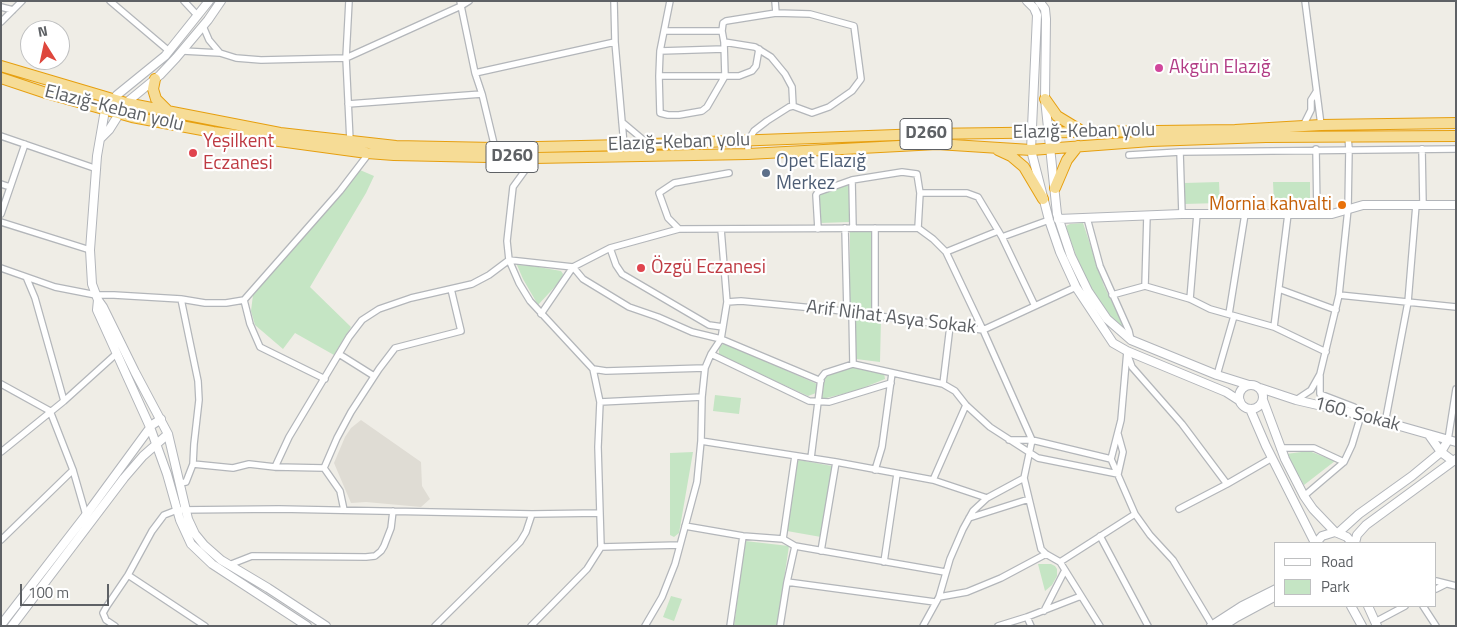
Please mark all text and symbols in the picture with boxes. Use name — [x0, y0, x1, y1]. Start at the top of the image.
north arrow — [20, 20, 70, 70]
text: N — [36, 20, 49, 42]
place label: Akgün Elazığ — [1169, 57, 1270, 79]
marker: Akgün Elazığ — [1153, 62, 1165, 74]
street label: Elazığ-Keban yolu — [42, 81, 186, 137]
road number: D260 — [900, 118, 952, 150]
street label: Elazığ-Keban yolu — [1013, 119, 1155, 145]
street label: Elazığ-Keban yolu — [607, 129, 751, 157]
place label: Yeşilkent Eczanesi — [203, 131, 274, 175]
road number: D260 — [486, 142, 538, 172]
marker: Yeşilkent Eczanesi — [187, 147, 199, 159]
place label: Opet Elazığ Merkez — [776, 151, 866, 195]
marker: Opet Elazığ Merkez — [760, 167, 772, 179]
place label: Mornia kahvalti — [1209, 194, 1332, 216]
marker: Mornia kahvalti — [1336, 199, 1348, 211]
place label: Özgü Eczanesi — [651, 257, 766, 279]
marker: Özgü Eczanesi — [635, 262, 647, 274]
street label: Arif Nihat Asya Sokak — [805, 296, 977, 340]
street label: 160. Sokak — [1311, 393, 1403, 437]
legend — [1274, 542, 1437, 607]
text: Road — [1321, 550, 1353, 573]
scale bar — [22, 574, 111, 606]
text: Park — [1321, 575, 1350, 598]
text: 100 m — [28, 581, 69, 604]

